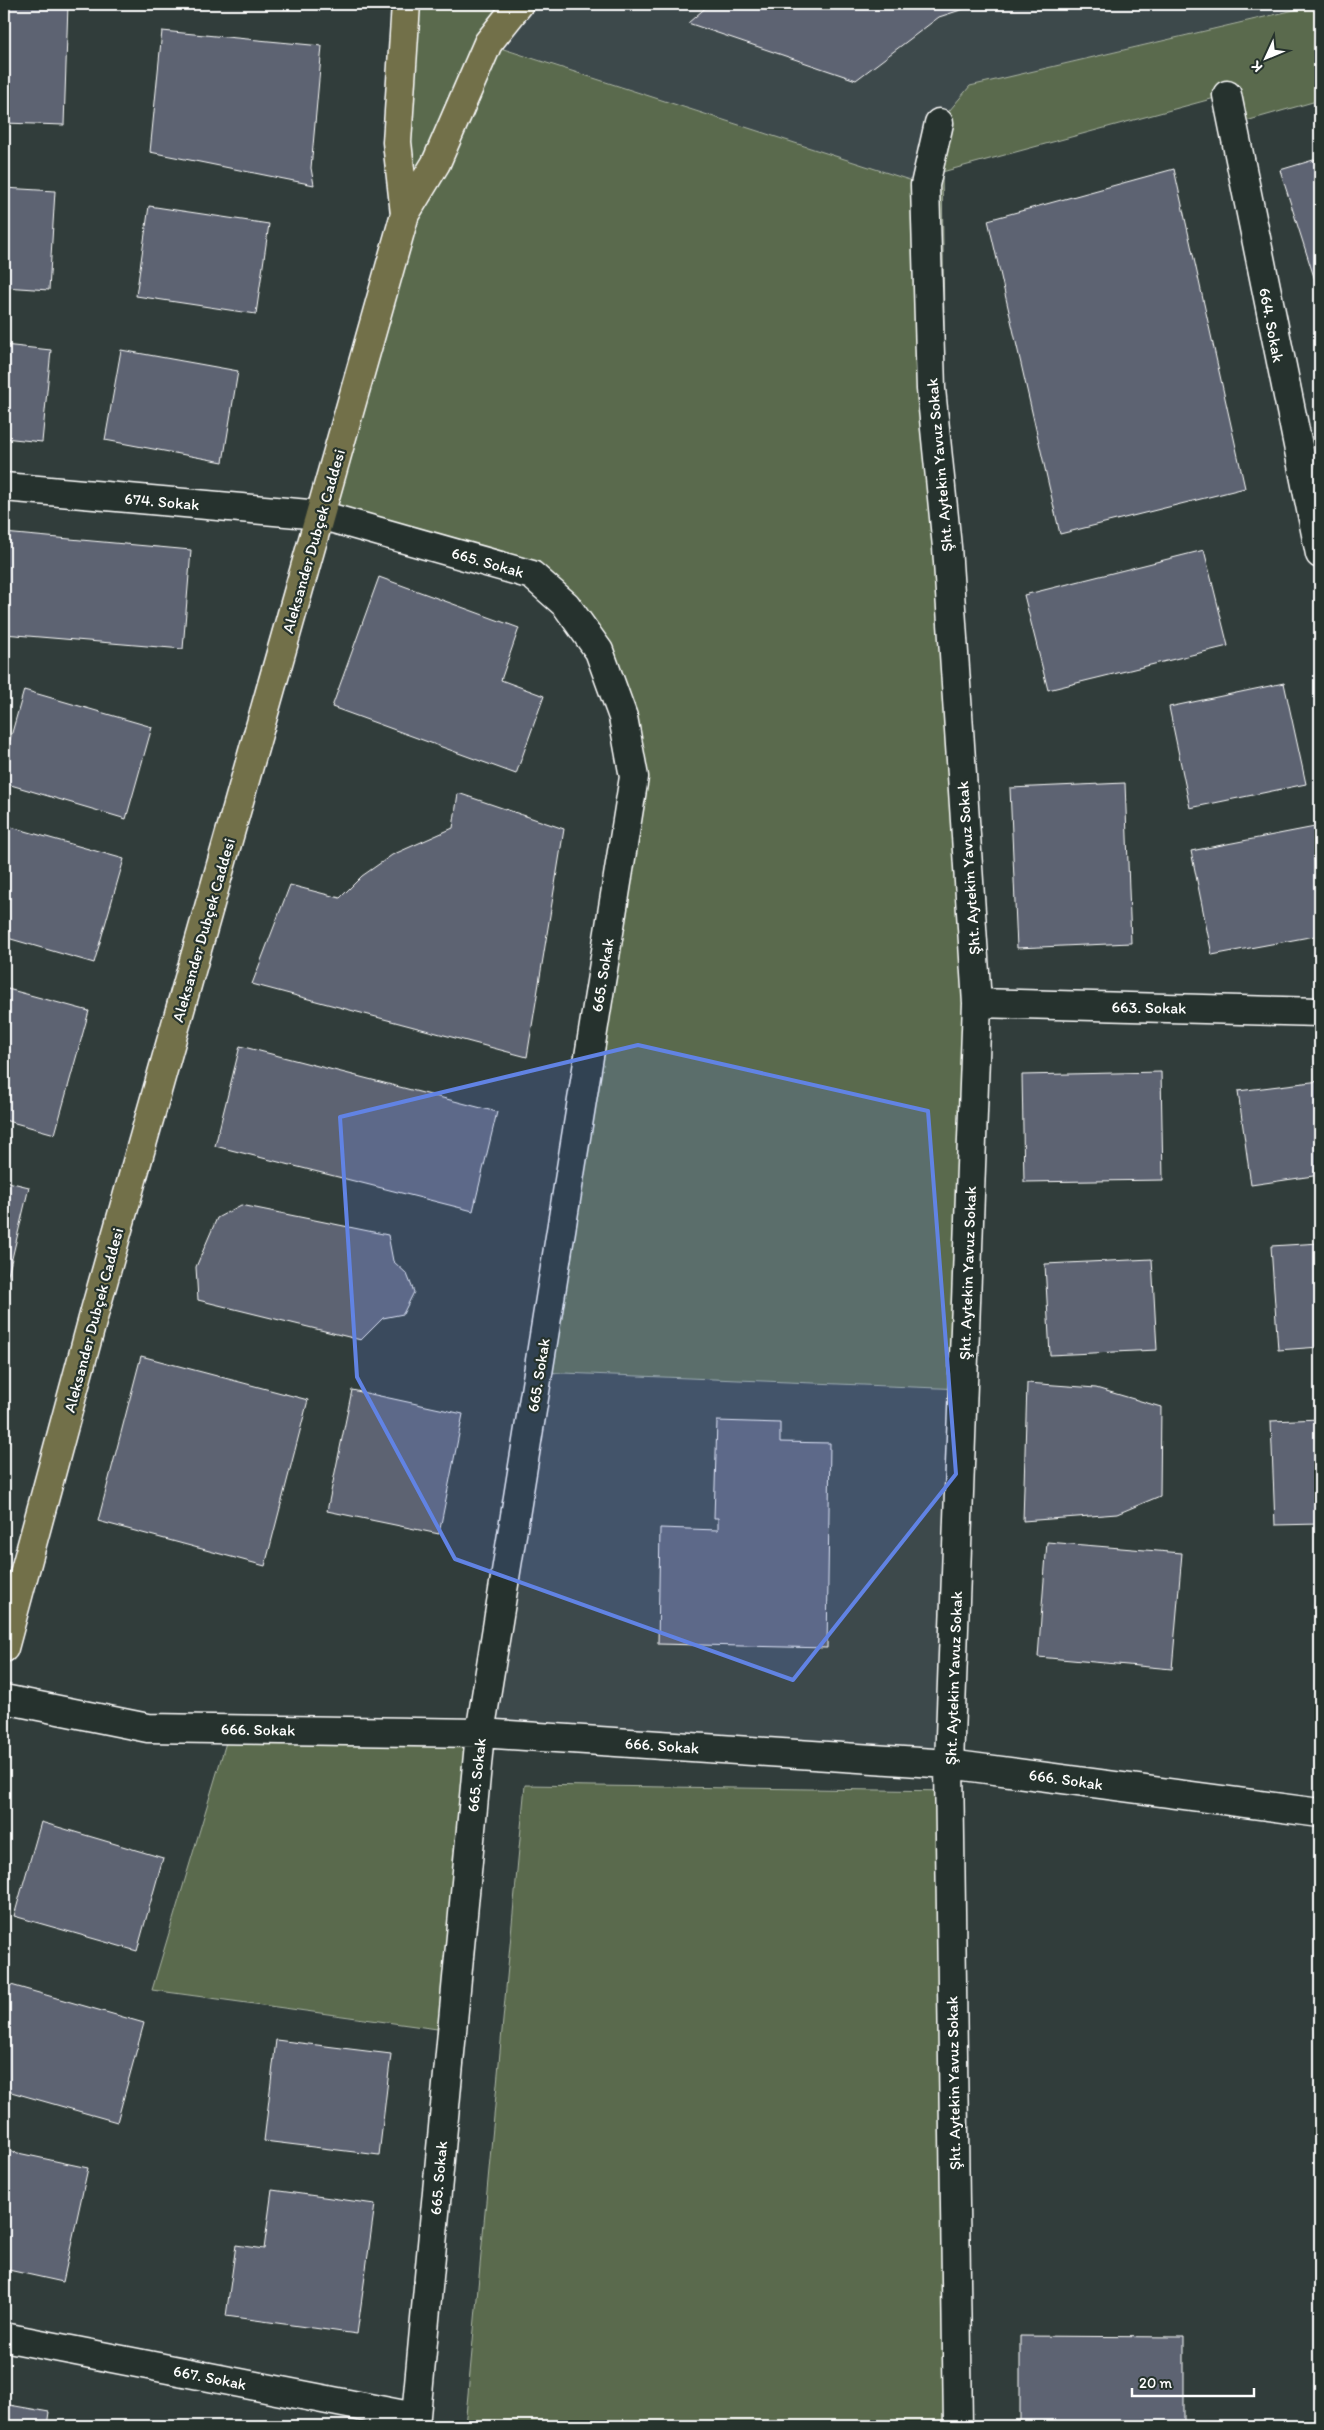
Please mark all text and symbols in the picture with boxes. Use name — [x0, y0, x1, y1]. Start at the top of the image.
north arrow — [1242, 32, 1292, 82]
text: K — [1247, 57, 1266, 76]
street label: 664. Sokak — [1255, 286, 1288, 364]
street label: Şht. Aytekin Yavuz Sokak — [922, 377, 957, 552]
street label: Aleksander Dubçek Caddesi — [278, 447, 349, 635]
street label: 674. Sokak — [124, 489, 200, 514]
street label: 665. Sokak — [450, 543, 526, 582]
street label: Şht. Aytekin Yavuz Sokak — [953, 780, 984, 955]
street label: Aleksander Dubçek Caddesi — [168, 836, 239, 1024]
street label: 665. Sokak — [587, 937, 618, 1013]
street label: 663. Sokak — [1111, 997, 1186, 1018]
street label: Şht. Aytekin Yavuz Sokak — [955, 1185, 980, 1360]
street label: Aleksander Dubçek Caddesi — [60, 1226, 127, 1415]
street label: 665. Sokak — [523, 1337, 554, 1413]
street label: Şht. Aytekin Yavuz Sokak — [941, 1590, 966, 1765]
street label: 666. Sokak — [221, 1719, 295, 1740]
street label: 666. Sokak — [624, 1733, 700, 1758]
street label: 665. Sokak — [463, 1737, 490, 1813]
street label: 666. Sokak — [1028, 1765, 1104, 1794]
street label: Şht. Aytekin Yavuz Sokak — [942, 1995, 965, 2170]
street label: 665. Sokak — [426, 2140, 451, 2216]
street label: 667. Sokak — [172, 2361, 248, 2394]
scale bar — [1132, 2365, 1254, 2397]
text: 20 m — [1139, 2374, 1173, 2392]

